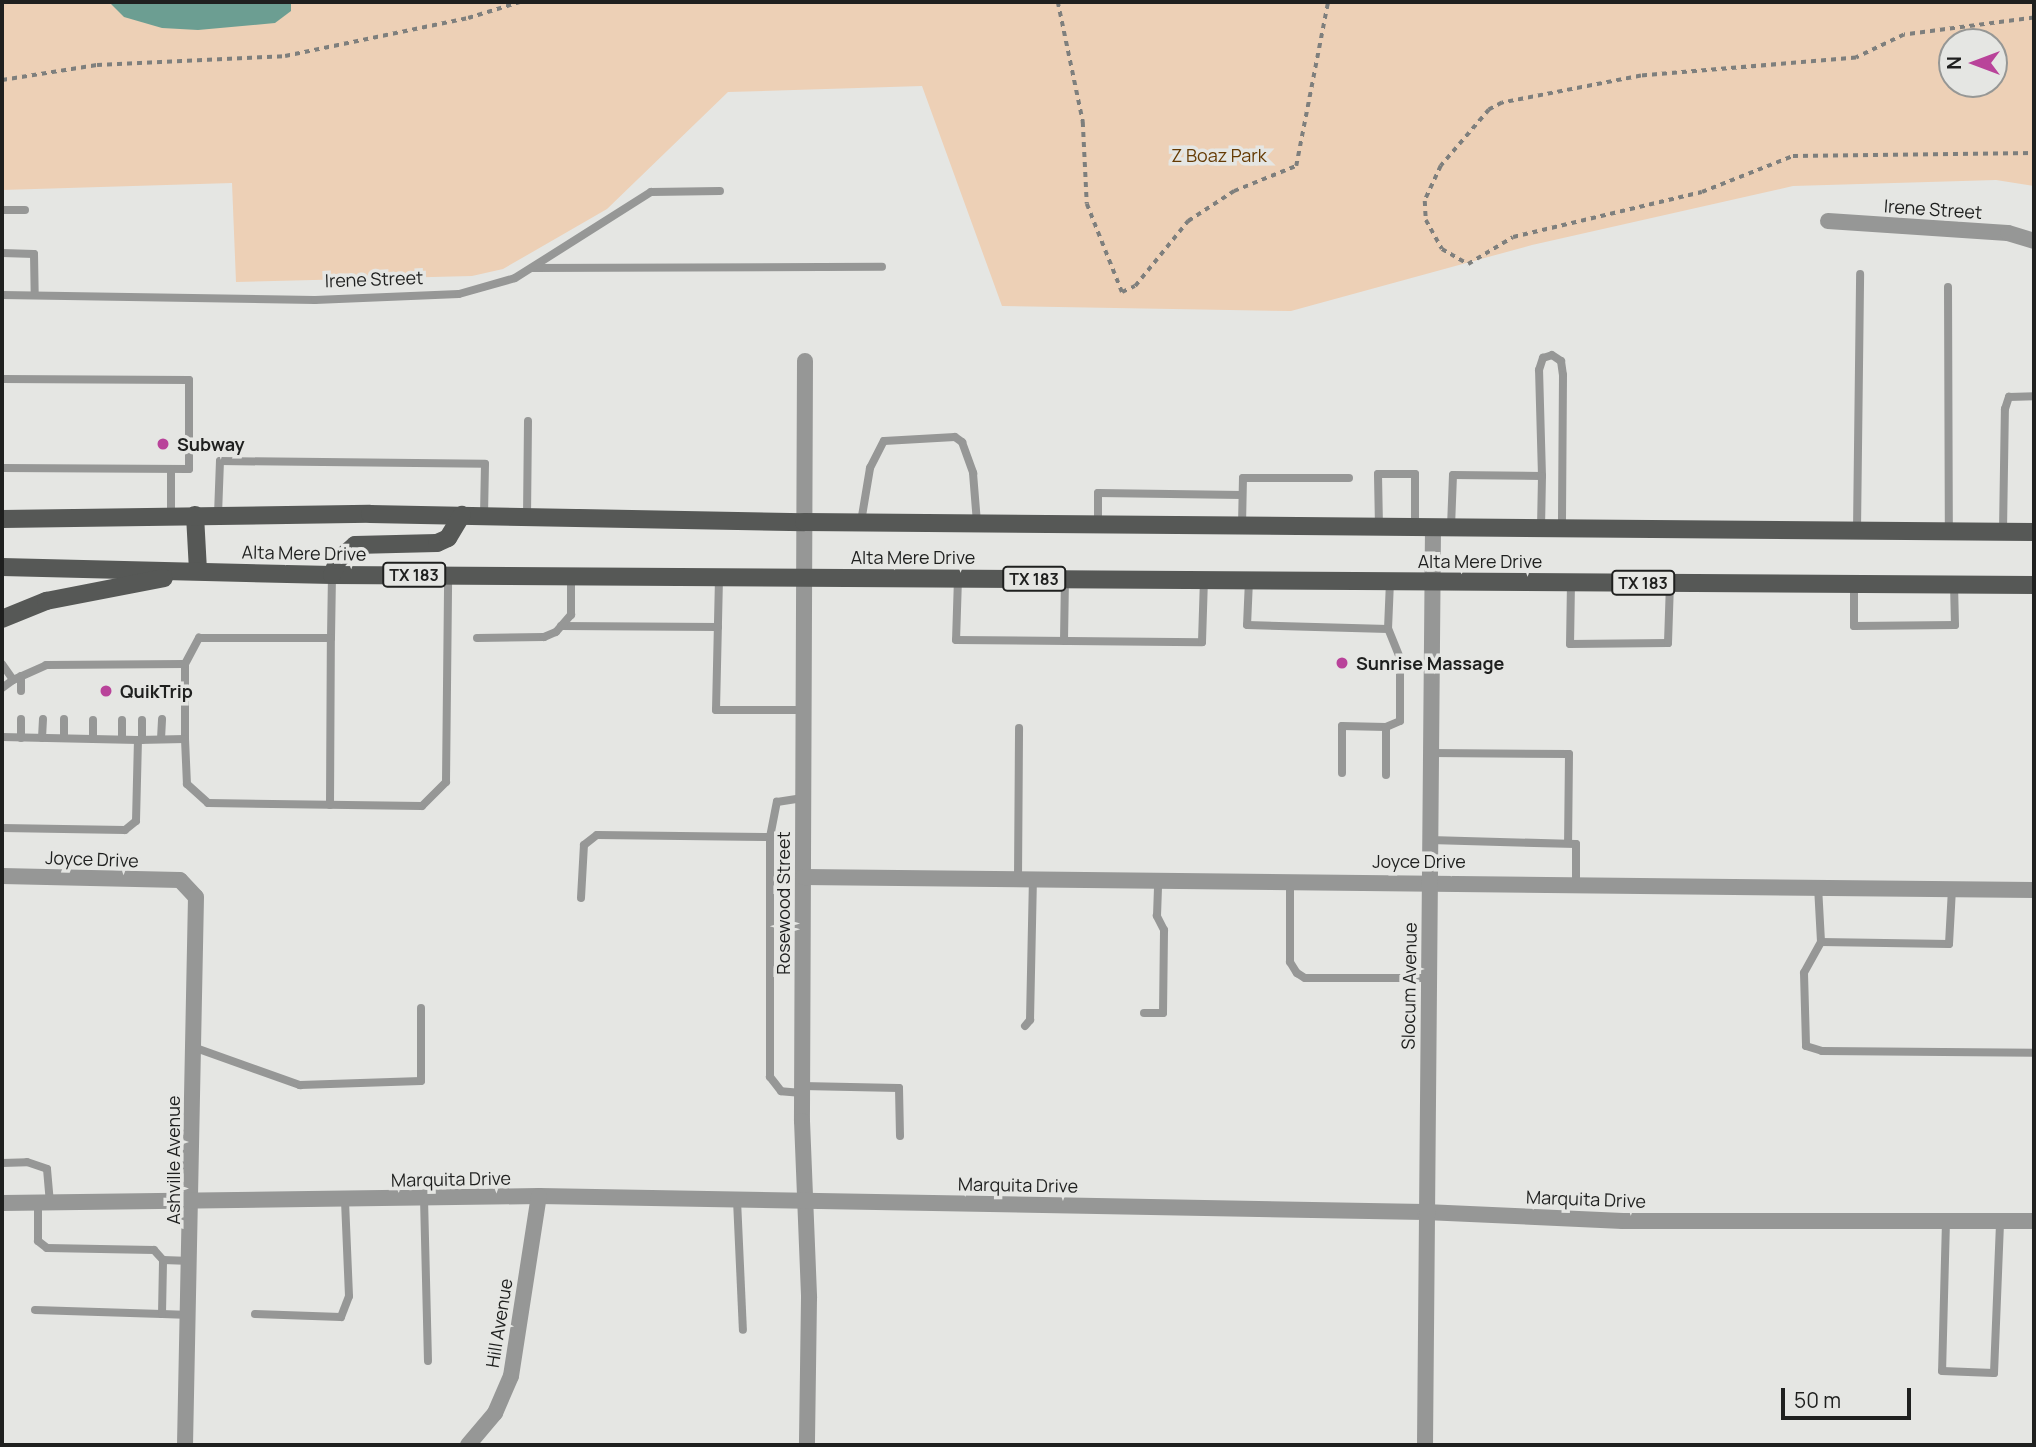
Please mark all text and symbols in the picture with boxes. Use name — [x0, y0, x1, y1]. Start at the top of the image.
north arrow — [1938, 28, 2008, 98]
text: N — [1941, 56, 1967, 70]
park label: Z Boaz Park — [1171, 144, 1267, 166]
street label: Irene Street — [1883, 195, 1983, 223]
street label: Irene Street — [324, 266, 424, 292]
place label: Subway — [177, 433, 245, 455]
marker: Subway — [155, 436, 171, 452]
street label: Alta Mere Drive — [242, 541, 366, 565]
street label: Alta Mere Drive — [851, 546, 975, 568]
street label: Alta Mere Drive — [1418, 550, 1542, 572]
road number: TX 183 — [381, 562, 447, 588]
road number: TX 183 — [1001, 566, 1067, 592]
road number: TX 183 — [1610, 570, 1676, 596]
place label: Sunrise Massage — [1356, 652, 1504, 674]
marker: Sunrise Massage — [1334, 655, 1350, 671]
place label: QuikTrip — [120, 680, 193, 702]
marker: QuikTrip — [98, 683, 114, 699]
street label: Rosewood Street — [772, 831, 794, 975]
street label: Joyce Drive — [45, 847, 139, 871]
street label: Joyce Drive — [1372, 850, 1466, 872]
street label: Slocum Avenue — [1397, 922, 1421, 1050]
street label: Ashville Avenue — [162, 1095, 184, 1225]
street label: Marquita Drive — [391, 1167, 511, 1191]
street label: Marquita Drive — [958, 1173, 1078, 1197]
street label: Marquita Drive — [1526, 1186, 1646, 1212]
street label: Hill Avenue — [481, 1277, 517, 1369]
scale bar — [1784, 1374, 1913, 1418]
text: 50 m — [1794, 1386, 1841, 1414]

